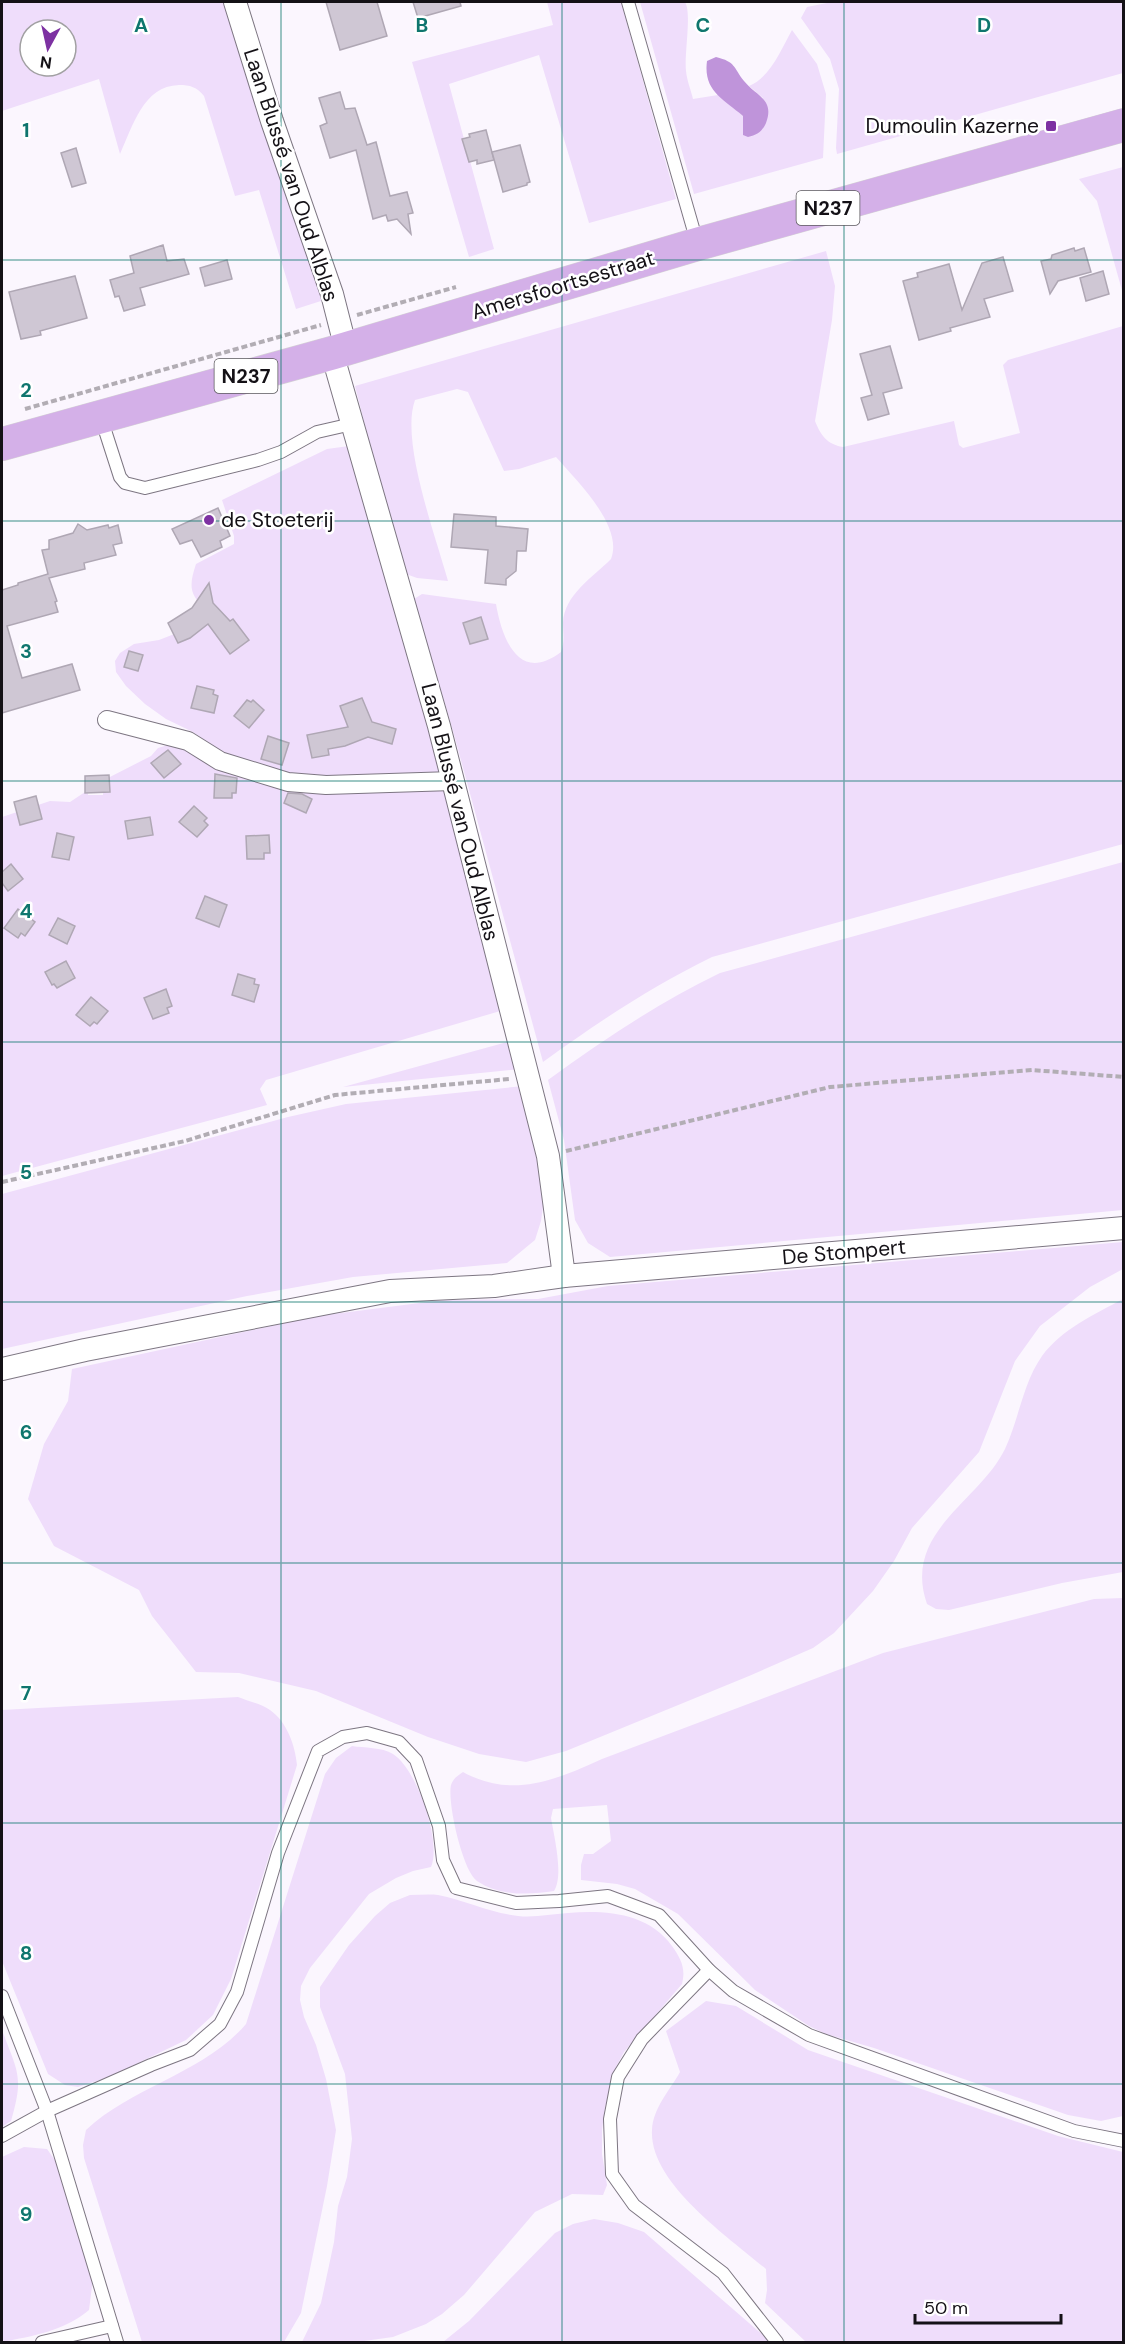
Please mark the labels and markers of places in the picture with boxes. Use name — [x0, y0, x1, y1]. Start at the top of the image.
place label: Dumoulin Kazerne — [865, 112, 1039, 140]
marker: Dumoulin Kazerne — [1044, 119, 1058, 133]
place label: de Stoeterij — [221, 506, 334, 534]
marker: de Stoeterij — [202, 513, 216, 527]

